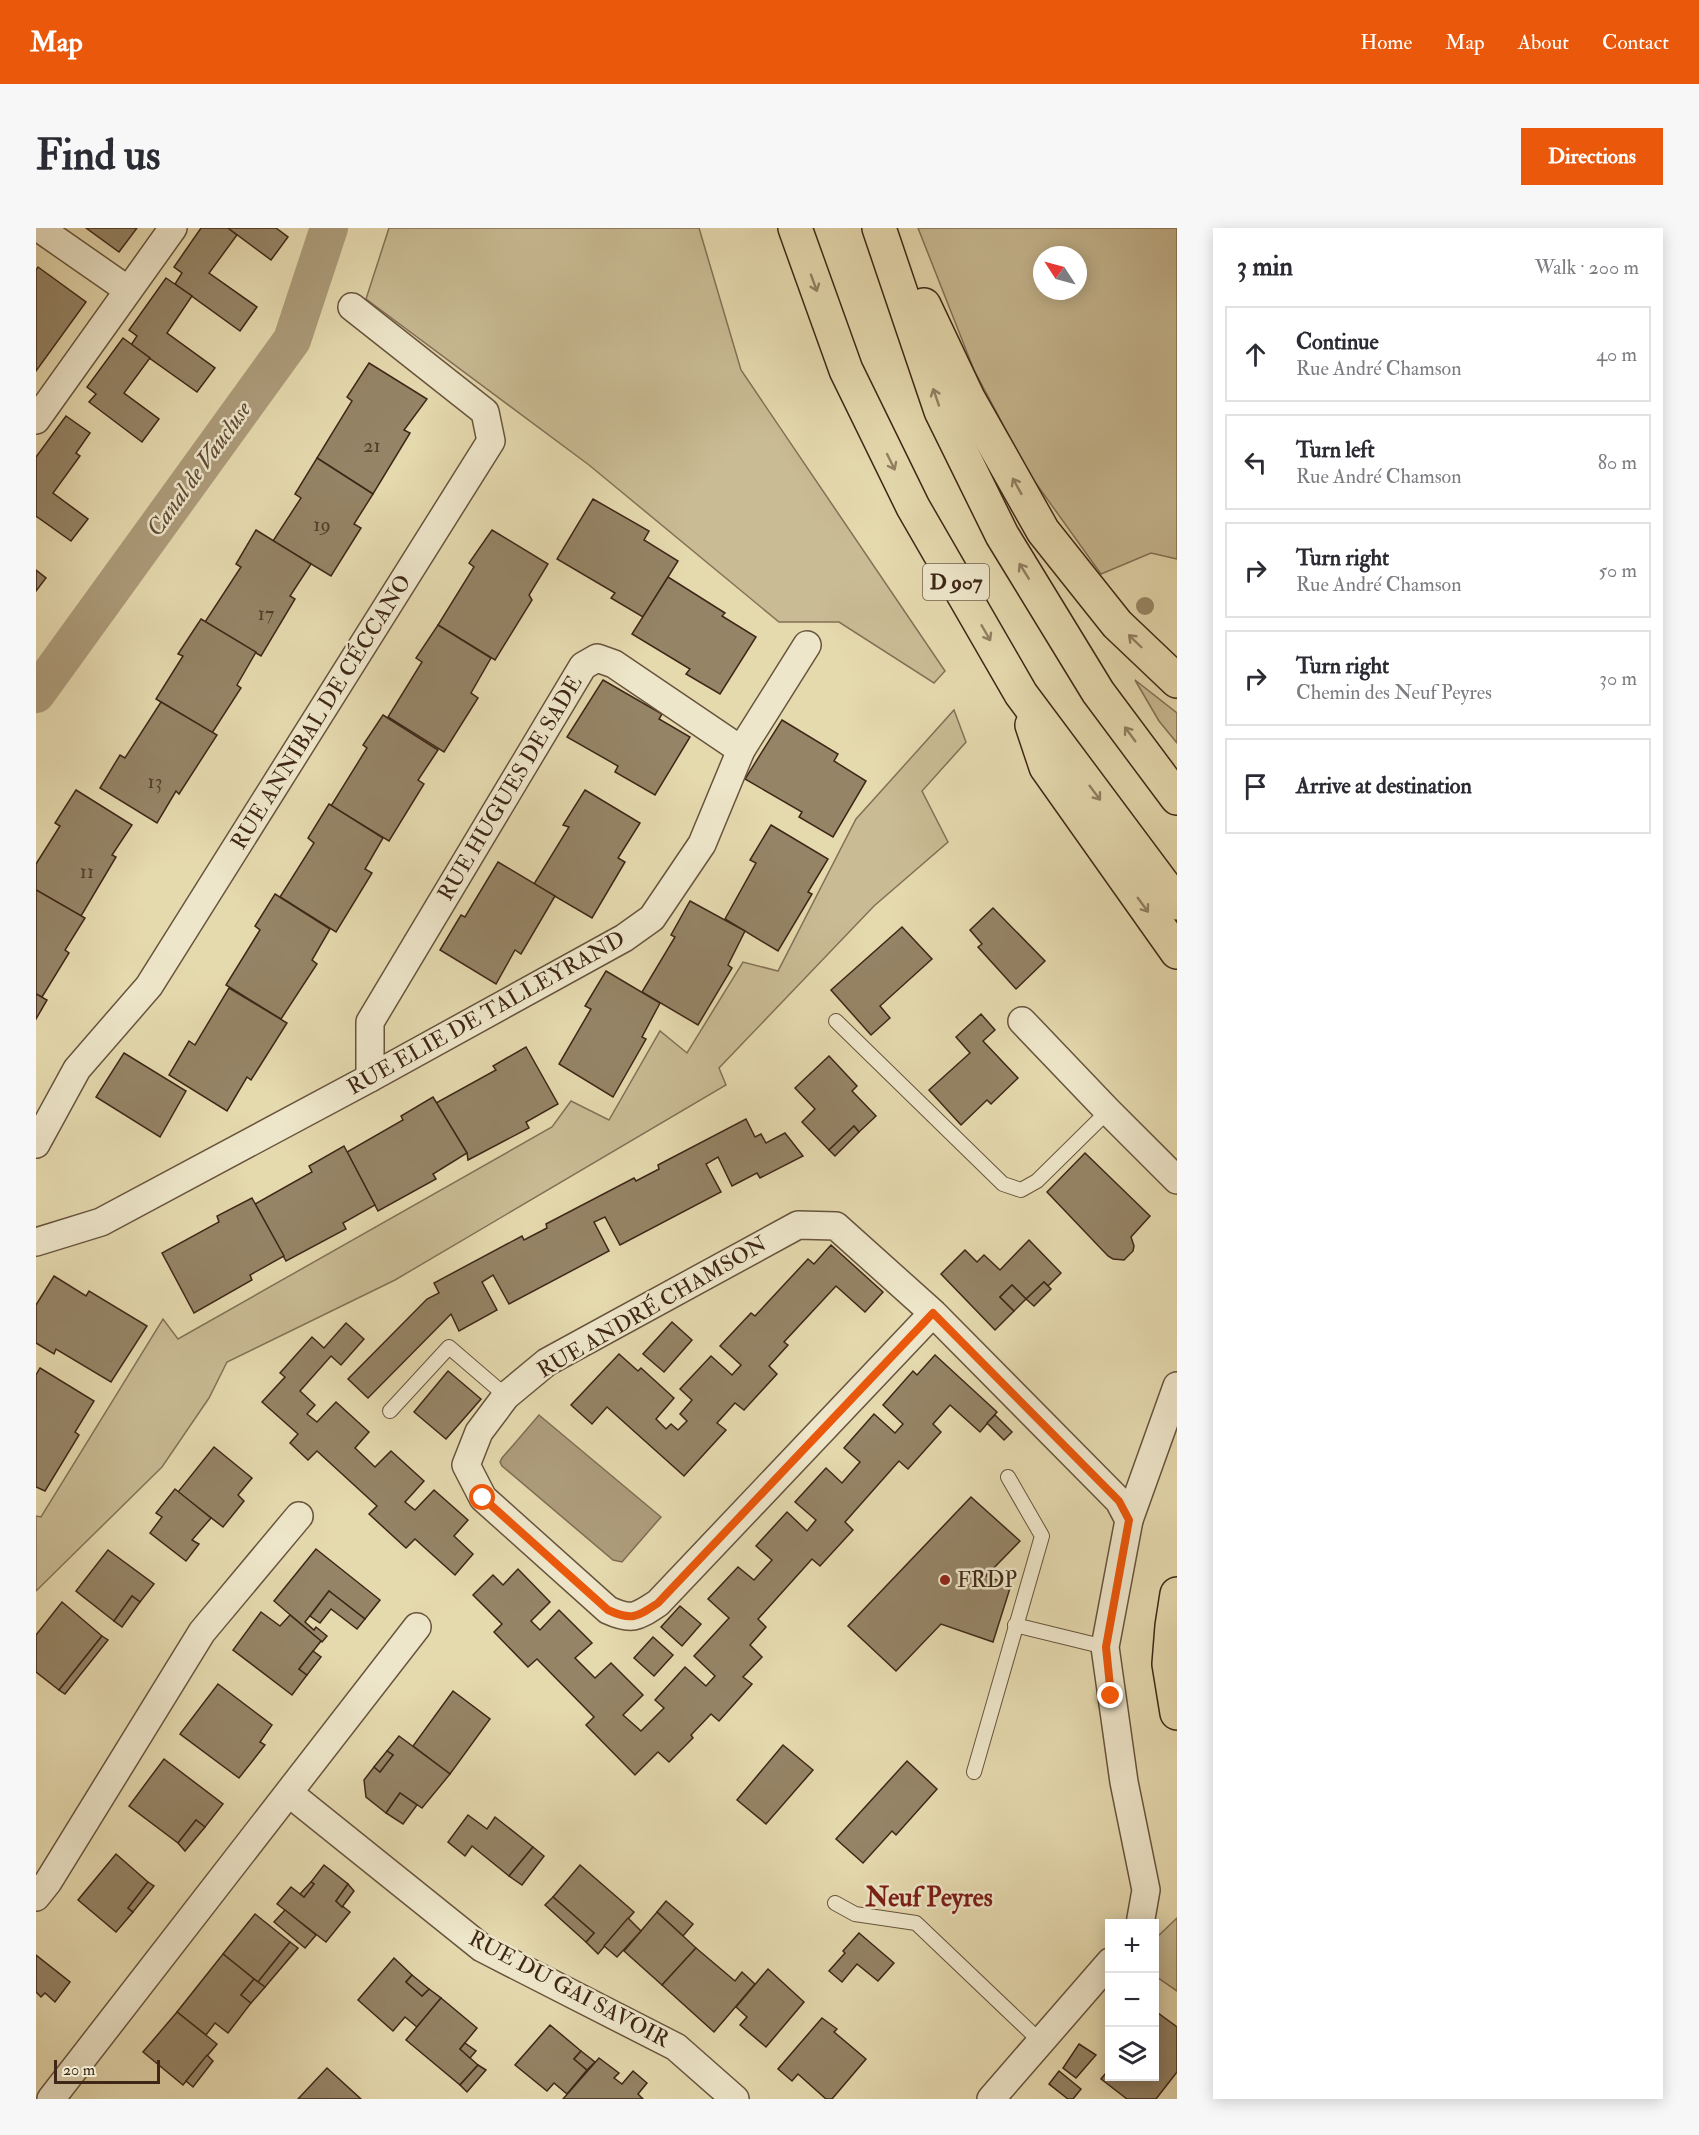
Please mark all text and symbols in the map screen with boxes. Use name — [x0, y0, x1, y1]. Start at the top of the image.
text: Map — [30, 25, 83, 60]
text: Home — [1360, 29, 1412, 56]
text: Map — [1445, 29, 1485, 56]
text: About — [1518, 29, 1569, 56]
text: Contact — [1602, 29, 1669, 56]
button: Directions — [1521, 128, 1663, 185]
text: Find us — [36, 130, 160, 182]
north arrow — [1033, 246, 1087, 300]
text: 3 min — [1237, 251, 1293, 283]
text: Walk · 200 m — [1535, 255, 1639, 280]
one-way arrow — [810, 273, 821, 292]
text: Continue — [1296, 328, 1379, 356]
icon: ahead — [1239, 338, 1272, 371]
text: 40 m — [1596, 342, 1637, 367]
text: Rue André Chamson — [1296, 356, 1461, 381]
one-way arrow — [930, 388, 941, 407]
water label: Canal de Vaucluse — [140, 395, 259, 543]
house number: 21 — [363, 433, 381, 458]
text: Turn left — [1296, 436, 1375, 464]
icon: left — [1239, 446, 1272, 479]
text: 80 m — [1598, 450, 1637, 475]
one-way arrow — [886, 452, 898, 470]
text: Rue André Chamson — [1296, 464, 1461, 489]
one-way arrow — [1011, 478, 1023, 495]
house number: 19 — [313, 512, 331, 537]
text: Turn right — [1296, 544, 1389, 572]
icon: right — [1239, 554, 1272, 587]
text: 50 m — [1598, 558, 1637, 583]
one-way arrow — [1017, 563, 1029, 580]
road number: D 907 — [923, 564, 989, 600]
street label: RUE ANNIBAL DE CÉCCANO — [224, 569, 417, 855]
text: Rue André Chamson — [1296, 572, 1461, 597]
house number: 17 — [258, 601, 274, 626]
one-way arrow — [980, 624, 992, 641]
one-way arrow — [1127, 634, 1142, 648]
text: Turn right — [1296, 652, 1389, 680]
icon: right — [1239, 662, 1272, 695]
text: 30 m — [1599, 666, 1637, 691]
street label: RUE HUGUES DE SADE — [432, 670, 588, 906]
text: Chemin des Neuf Peyres — [1296, 680, 1492, 705]
one-way arrow — [1124, 727, 1136, 743]
house number: 13 — [148, 769, 162, 794]
icon: arrive — [1239, 770, 1272, 803]
text: Arrive at destination — [1296, 772, 1472, 800]
one-way arrow — [1089, 785, 1101, 801]
house number: 11 — [80, 859, 94, 884]
one-way arrow — [1136, 897, 1149, 913]
street label: RUE ELIE DE TALLEYRAND — [342, 925, 630, 1101]
street label: RUE ANDRÉ CHAMSON — [532, 1229, 772, 1384]
route start — [469, 1484, 495, 1510]
place label: FRDP — [957, 1566, 1017, 1594]
marker: FRDP — [938, 1573, 952, 1587]
route end — [1097, 1682, 1123, 1708]
district label: Neuf Peyres — [864, 1882, 993, 1915]
map controls — [1105, 1919, 1159, 2081]
button: + — [1105, 1919, 1159, 1973]
street label: RUE DU GAI SAVOIR — [464, 1924, 675, 2054]
button: − — [1105, 1973, 1159, 2027]
button: layers — [1105, 2027, 1159, 2081]
scale bar — [54, 2057, 160, 2084]
text: 20 m — [63, 2060, 95, 2080]

